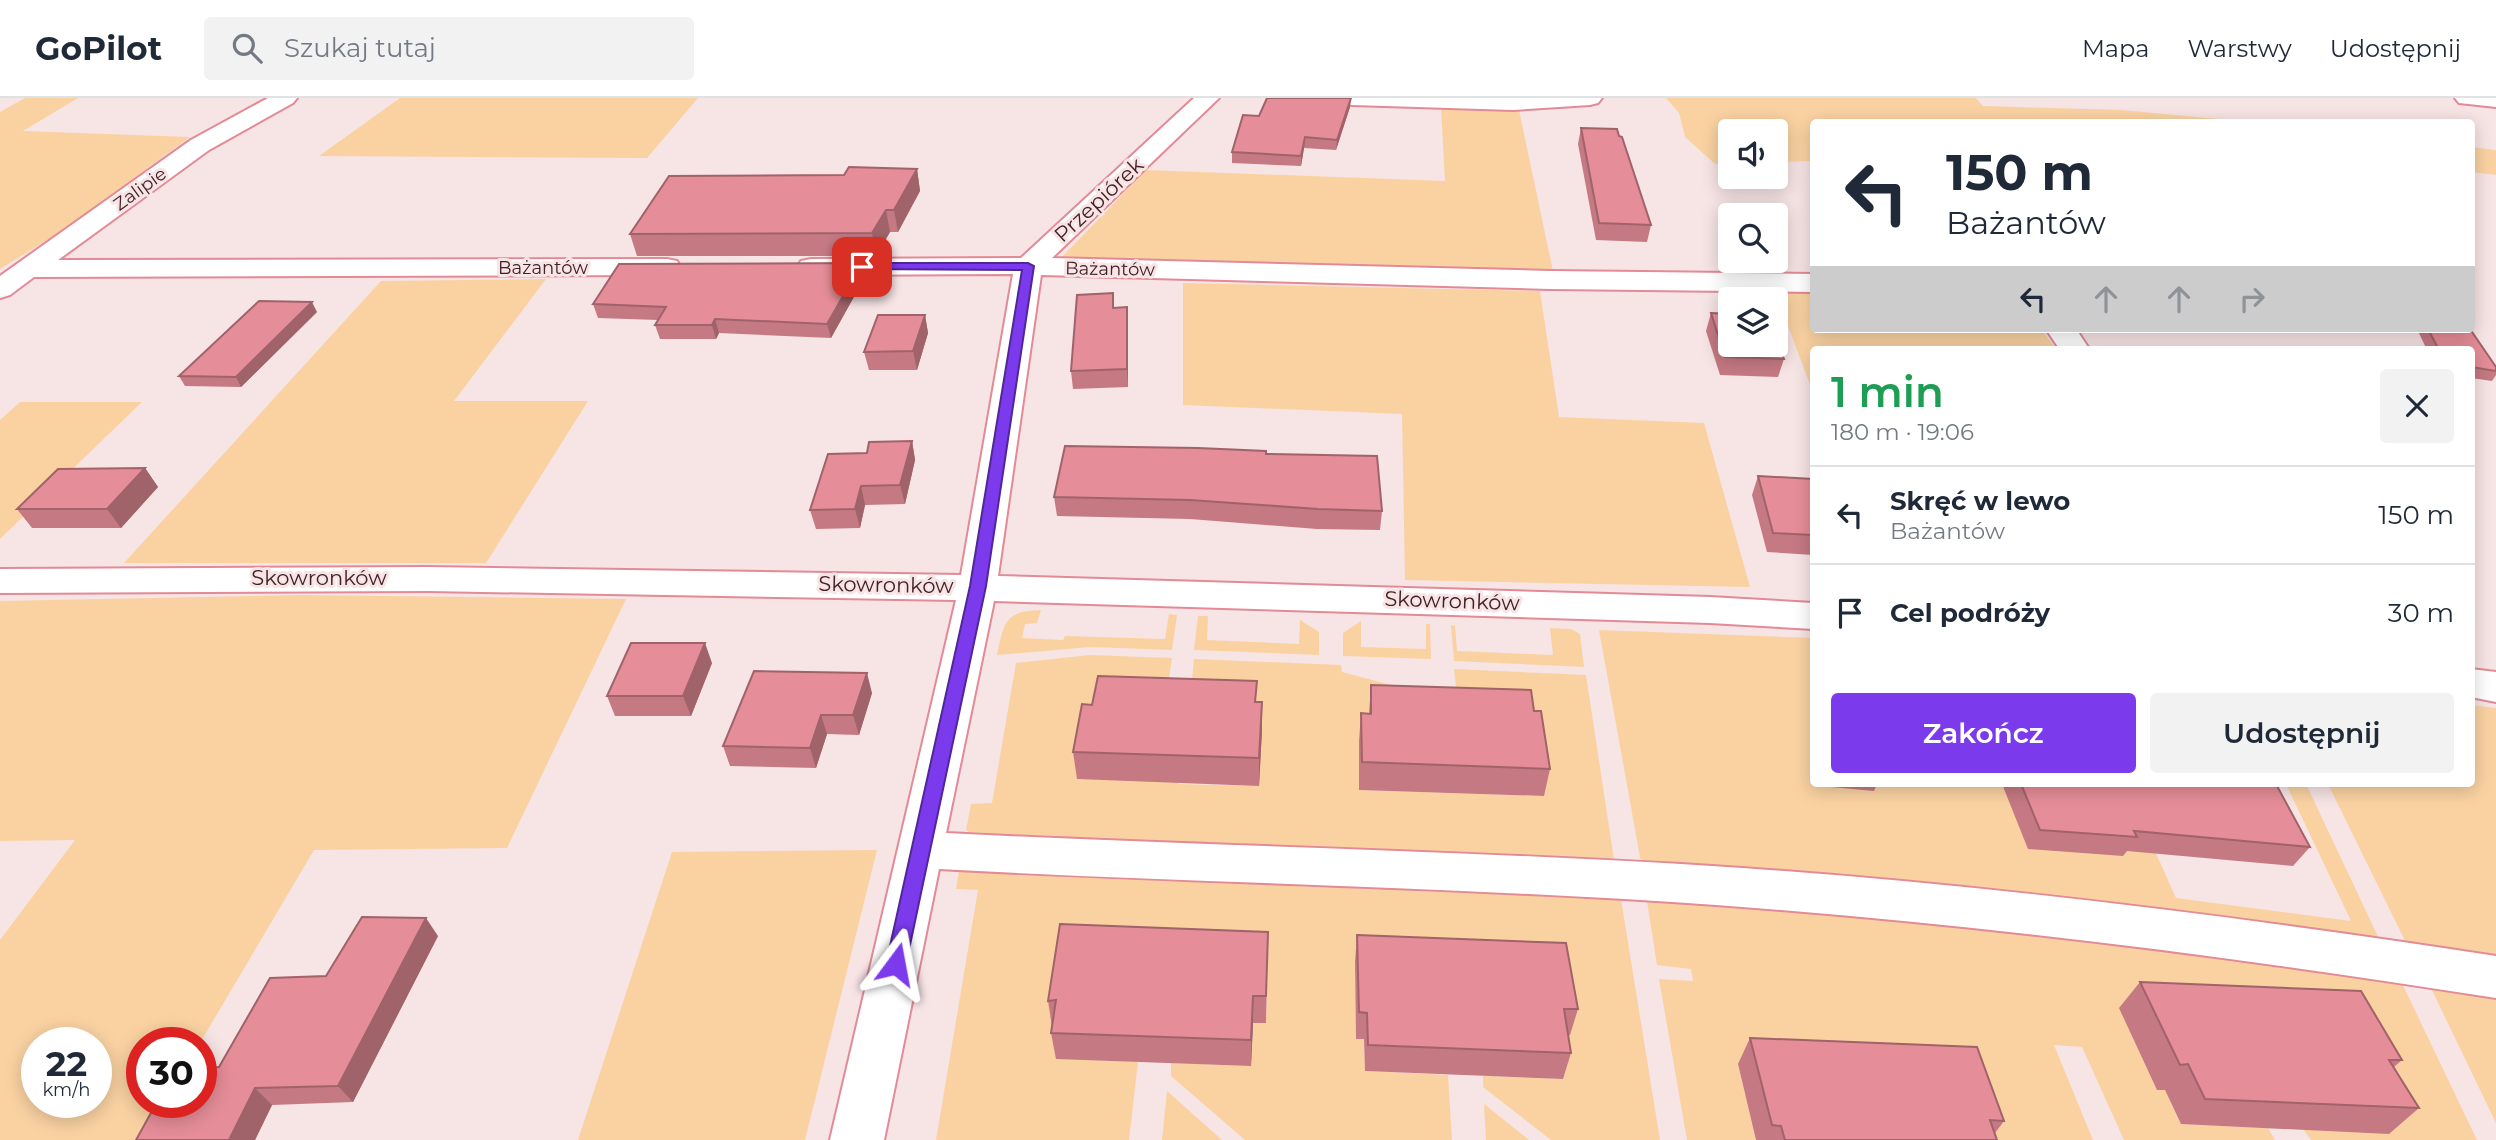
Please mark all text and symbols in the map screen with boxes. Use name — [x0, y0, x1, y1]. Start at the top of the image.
search box — [204, 17, 694, 80]
text: GoPilot — [35, 28, 162, 68]
icon: search — [228, 29, 266, 67]
text: Szukaj tutaj — [284, 32, 436, 64]
text: Mapa — [2082, 34, 2149, 63]
text: Warstwy — [2187, 34, 2292, 63]
text: Udostępnij — [2330, 34, 2461, 63]
map controls — [1718, 119, 1788, 357]
button: sound — [1718, 119, 1788, 189]
text: 150 m — [1946, 143, 2093, 202]
icon: left — [1831, 147, 1922, 238]
street label: Przepiórek — [1049, 152, 1149, 247]
street label: Zalipie — [109, 162, 171, 216]
button: search — [1718, 203, 1788, 273]
text: Bażantów — [1946, 203, 2106, 242]
pin — [832, 237, 892, 297]
icon: arrive — [843, 248, 881, 286]
street label: Bażantów — [498, 257, 588, 279]
street label: Bażantów — [1065, 257, 1155, 281]
icon: left — [2014, 280, 2052, 318]
icon: ahead — [2087, 280, 2125, 318]
icon: ahead — [2160, 280, 2198, 318]
icon: right — [2233, 280, 2271, 318]
button: layers — [1718, 287, 1788, 357]
text: 1 min — [1831, 366, 1944, 418]
button: close — [2380, 369, 2454, 443]
text: 180 m · 19:06 — [1831, 418, 1974, 446]
text: Skręć w lewo — [1890, 485, 2070, 517]
icon: left — [1831, 496, 1869, 534]
text: 150 m — [2378, 499, 2454, 531]
text: Bażantów — [1890, 517, 2005, 545]
street label: Skowronków — [251, 565, 387, 590]
street label: Skowronków — [818, 571, 954, 598]
street label: Skowronków — [1384, 586, 1521, 615]
icon: arrive — [1831, 594, 1869, 632]
text: Cel podróży — [1890, 597, 2050, 629]
text: 30 m — [2388, 597, 2454, 629]
button: Zakończ — [1831, 693, 2136, 773]
button: Udostępnij — [2150, 693, 2454, 773]
position arrow — [859, 927, 933, 1001]
speed limit sign: 30 — [126, 1027, 217, 1118]
text: 22 — [46, 1042, 87, 1085]
text: km/h — [42, 1079, 91, 1101]

